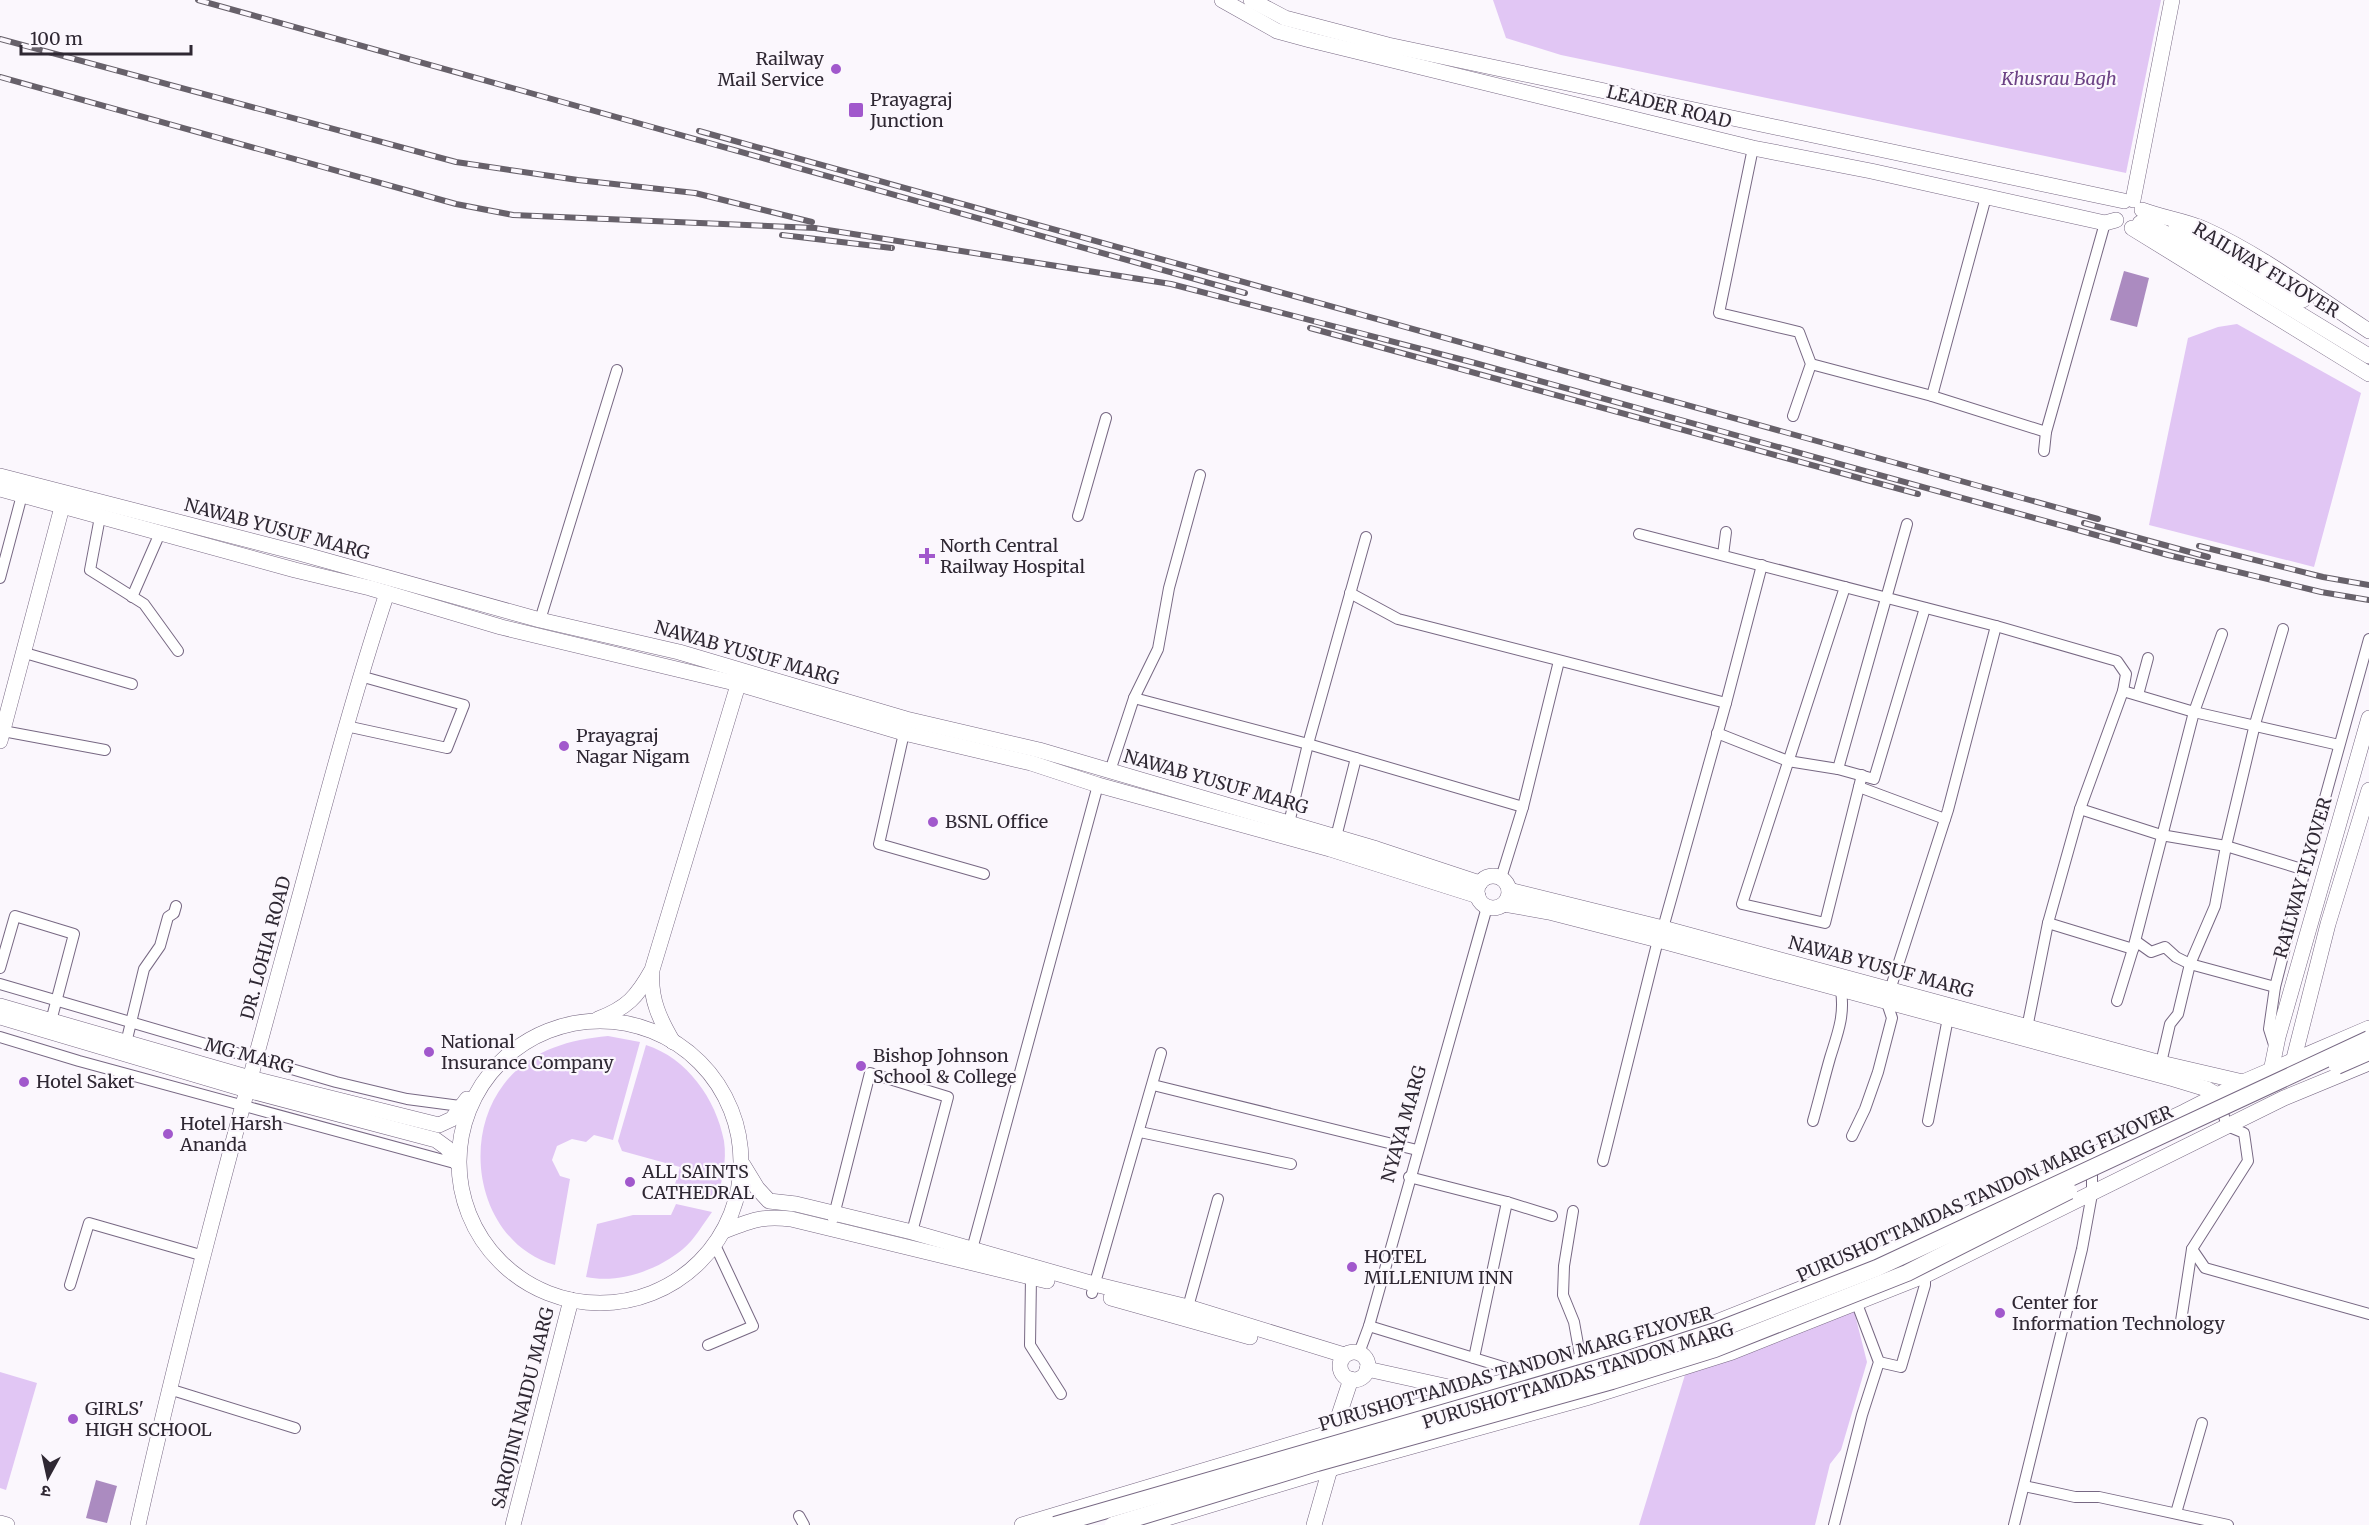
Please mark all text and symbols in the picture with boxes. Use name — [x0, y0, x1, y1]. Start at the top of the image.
scale bar — [21, 18, 190, 56]
text: 100 m — [30, 27, 83, 50]
place label: Railway Mail Service — [718, 47, 825, 91]
marker: Railway Mail Service — [829, 62, 843, 76]
park label: Khusrau Bagh — [2000, 67, 2117, 90]
street label: LEADER ROAD — [1604, 80, 1734, 133]
place label: Prayagraj Junction — [869, 88, 953, 132]
marker: Prayagraj Junction — [847, 101, 865, 119]
street label: RAILWAY FLYOVER — [2189, 217, 2344, 323]
street label: NAWAB YUSUF MARG — [182, 493, 372, 564]
place label: North Central Railway Hospital — [940, 534, 1086, 578]
marker: North Central Railway Hospital — [918, 547, 936, 565]
street label: NAWAB YUSUF MARG — [652, 615, 842, 690]
place label: Prayagraj Nagar Nigam — [576, 724, 690, 768]
marker: Prayagraj Nagar Nigam — [557, 739, 571, 753]
street label: NAWAB YUSUF MARG — [1121, 744, 1311, 819]
street label: RAILWAY FLYOVER — [2268, 794, 2337, 961]
place label: BSNL Office — [945, 810, 1048, 833]
marker: BSNL Office — [926, 815, 940, 829]
street label: DR. LOHIA ROAD — [235, 874, 296, 1022]
street label: NAWAB YUSUF MARG — [1786, 931, 1976, 1002]
place label: National Insurance Company — [441, 1030, 614, 1074]
street label: MG MARG — [202, 1033, 296, 1078]
place label: Bishop Johnson School & College — [873, 1044, 1016, 1088]
marker: National Insurance Company — [422, 1045, 436, 1059]
marker: Bishop Johnson School & College — [854, 1059, 868, 1073]
street label: NYAYA MARG — [1376, 1063, 1431, 1185]
place label: Hotel Saket — [36, 1070, 135, 1093]
marker: Hotel Saket — [17, 1075, 31, 1089]
street label: PURUSHOTTAMDAS TANDON MARG FLYOVER — [1793, 1100, 2177, 1287]
place label: Hotel Harsh Ananda — [179, 1112, 283, 1156]
marker: Hotel Harsh Ananda — [161, 1127, 175, 1141]
place label: ALL SAINTS CATHEDRAL — [641, 1160, 754, 1204]
marker: ALL SAINTS CATHEDRAL — [623, 1175, 637, 1189]
place label: HOTEL MILLENIUM INN — [1364, 1245, 1513, 1289]
marker: HOTEL MILLENIUM INN — [1345, 1260, 1359, 1274]
place label: Center for Information Technology — [2012, 1291, 2225, 1335]
street label: PURUSHOTTAMDAS TANDON MARG FLYOVER — [1316, 1302, 1716, 1436]
street label: SAROJINI NAIDU MARG — [486, 1305, 559, 1511]
marker: Center for Information Technology — [1993, 1306, 2007, 1320]
street label: PURUSHOTTAMDAS TANDON MARG — [1420, 1318, 1736, 1434]
place label: GIRLS' HIGH SCHOOL — [85, 1397, 212, 1441]
marker: GIRLS' HIGH SCHOOL — [66, 1412, 80, 1426]
north arrow — [18, 1447, 78, 1507]
text: उ — [39, 1481, 52, 1502]

